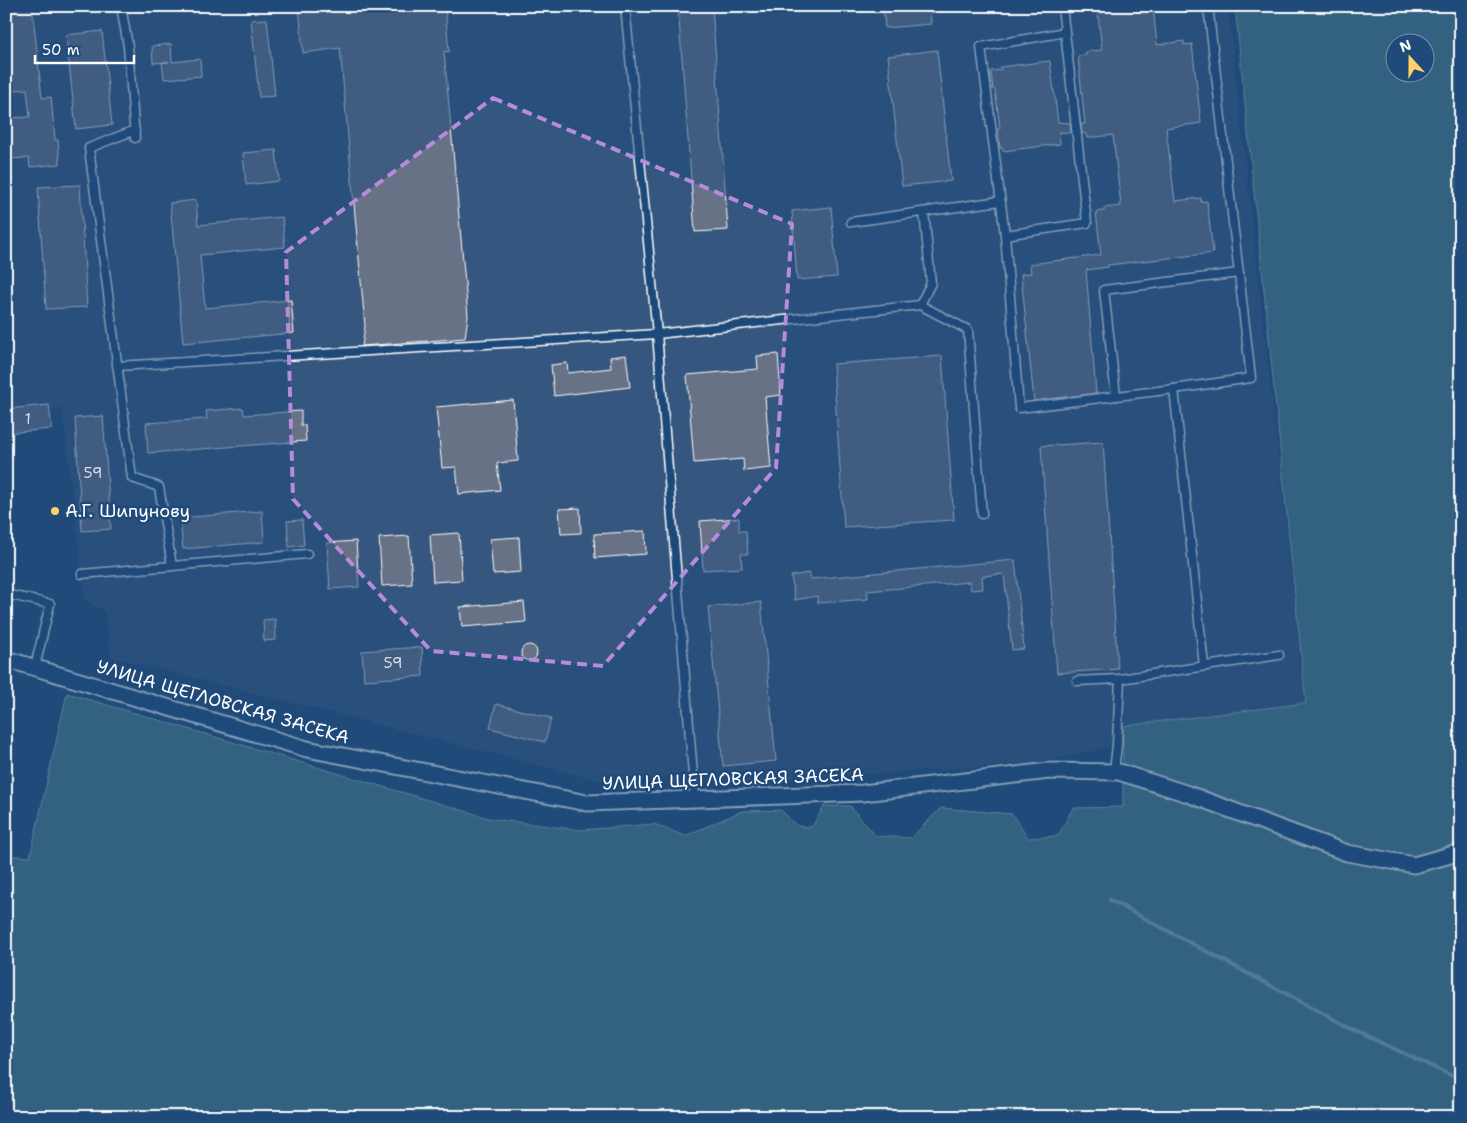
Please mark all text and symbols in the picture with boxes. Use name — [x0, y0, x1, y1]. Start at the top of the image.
scale bar — [35, 32, 134, 64]
north arrow — [1384, 32, 1434, 82]
text: N — [1397, 35, 1414, 56]
text: 50 m — [42, 40, 80, 60]
house number: 1 — [25, 409, 31, 429]
house number: 59 — [84, 463, 102, 483]
place label: А.Г. Шипунову — [65, 499, 190, 523]
marker: А.Г. Шипунову — [49, 505, 61, 517]
house number: 59 — [384, 653, 402, 673]
street label: УЛИЦА ЩЕГЛОВСКАЯ ЗАСЕКА — [94, 654, 352, 750]
street label: УЛИЦА ЩЕГЛОВСКАЯ ЗАСЕКА — [602, 762, 864, 796]

